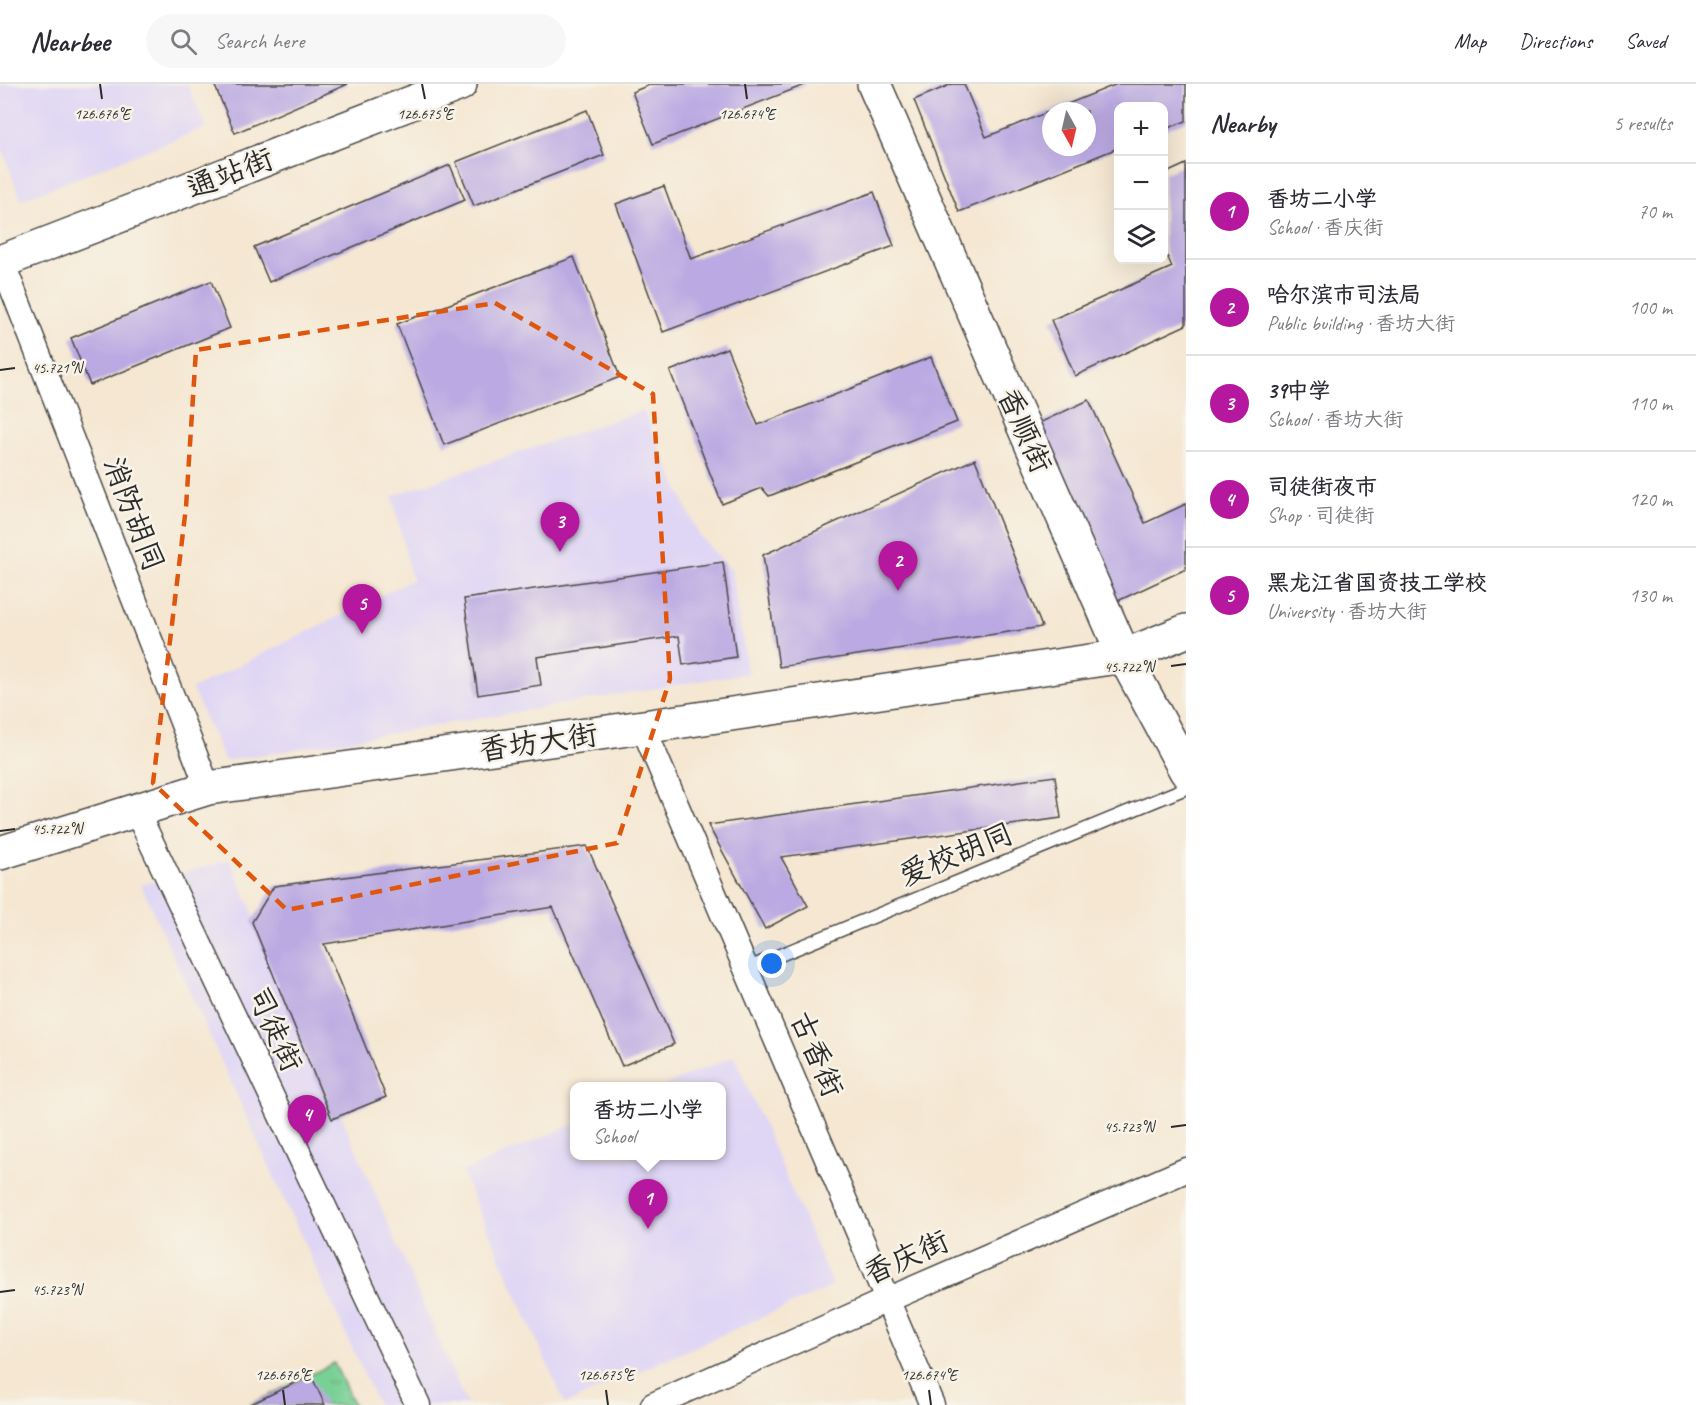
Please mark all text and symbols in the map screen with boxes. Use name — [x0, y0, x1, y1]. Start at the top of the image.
search box — [146, 14, 566, 68]
text: Nearbee — [30, 24, 110, 59]
icon: search — [167, 25, 200, 58]
text: Search here — [215, 27, 304, 55]
text: Map — [1454, 28, 1486, 54]
text: Directions — [1519, 28, 1592, 54]
text: Saved — [1625, 28, 1666, 54]
north arrow — [1042, 102, 1096, 156]
map controls — [1114, 102, 1168, 264]
button: + — [1114, 102, 1168, 156]
text: 126.676°E — [74, 105, 132, 124]
text: 126.675°E — [397, 105, 455, 124]
text: 126.674°E — [719, 105, 777, 124]
text: Nearby — [1210, 107, 1275, 140]
text: 5 results — [1613, 111, 1672, 136]
street label: 通站街 — [181, 139, 279, 207]
button: − — [1114, 156, 1168, 210]
text: 香坊二小学 — [1267, 185, 1377, 213]
text: 1 — [1225, 199, 1234, 224]
text: 70 m — [1638, 199, 1672, 224]
button: layers — [1114, 210, 1168, 264]
text: School · 香庆街 — [1267, 215, 1383, 240]
text: 哈尔滨市司法局 — [1267, 281, 1421, 309]
text: 2 — [1225, 295, 1234, 320]
text: 100 m — [1629, 295, 1672, 320]
text: Public building · 香坊大街 — [1267, 311, 1455, 336]
text: 45.721°N — [32, 359, 85, 378]
text: 39中学 — [1267, 377, 1331, 405]
street label: 香顺街 — [989, 381, 1061, 479]
text: 3 — [1225, 391, 1234, 416]
text: 110 m — [1629, 391, 1672, 416]
text: School · 香坊大街 — [1267, 407, 1403, 432]
street label: 消防胡同 — [95, 451, 173, 577]
text: 司徒街夜市 — [1267, 473, 1377, 501]
text: 4 — [1225, 487, 1234, 512]
text: 120 m — [1629, 487, 1672, 512]
pin: 3 — [540, 502, 580, 552]
text: Shop · 司徒街 — [1267, 503, 1374, 528]
pin: 2 — [878, 542, 918, 591]
text: 黑龙江省国资技工学校 — [1267, 569, 1487, 597]
text: 5 — [1225, 583, 1234, 608]
text: 130 m — [1629, 583, 1672, 608]
pin: 5 — [342, 584, 382, 634]
text: University · 香坊大街 — [1267, 599, 1427, 624]
text: 45.722°N — [1104, 658, 1157, 677]
street label: 香坊大街 — [476, 715, 600, 769]
street label: 爱校胡同 — [893, 814, 1019, 894]
text: 45.722°N — [32, 820, 85, 839]
your location — [757, 949, 786, 978]
street label: 司徒街 — [239, 980, 311, 1078]
street label: 古香街 — [782, 1005, 852, 1103]
popup — [570, 1082, 726, 1160]
pin: 4 — [288, 1096, 326, 1145]
text: 香坊二小学 — [593, 1096, 703, 1124]
text: 45.723°N — [1104, 1118, 1157, 1137]
text: School — [593, 1124, 636, 1149]
pin: 1 — [628, 1180, 668, 1229]
street label: 香庆街 — [857, 1221, 955, 1293]
text: 45.723°N — [32, 1281, 85, 1300]
text: 126.676°E — [255, 1366, 313, 1385]
text: 126.675°E — [578, 1366, 636, 1385]
text: 126.674°E — [901, 1366, 959, 1385]

